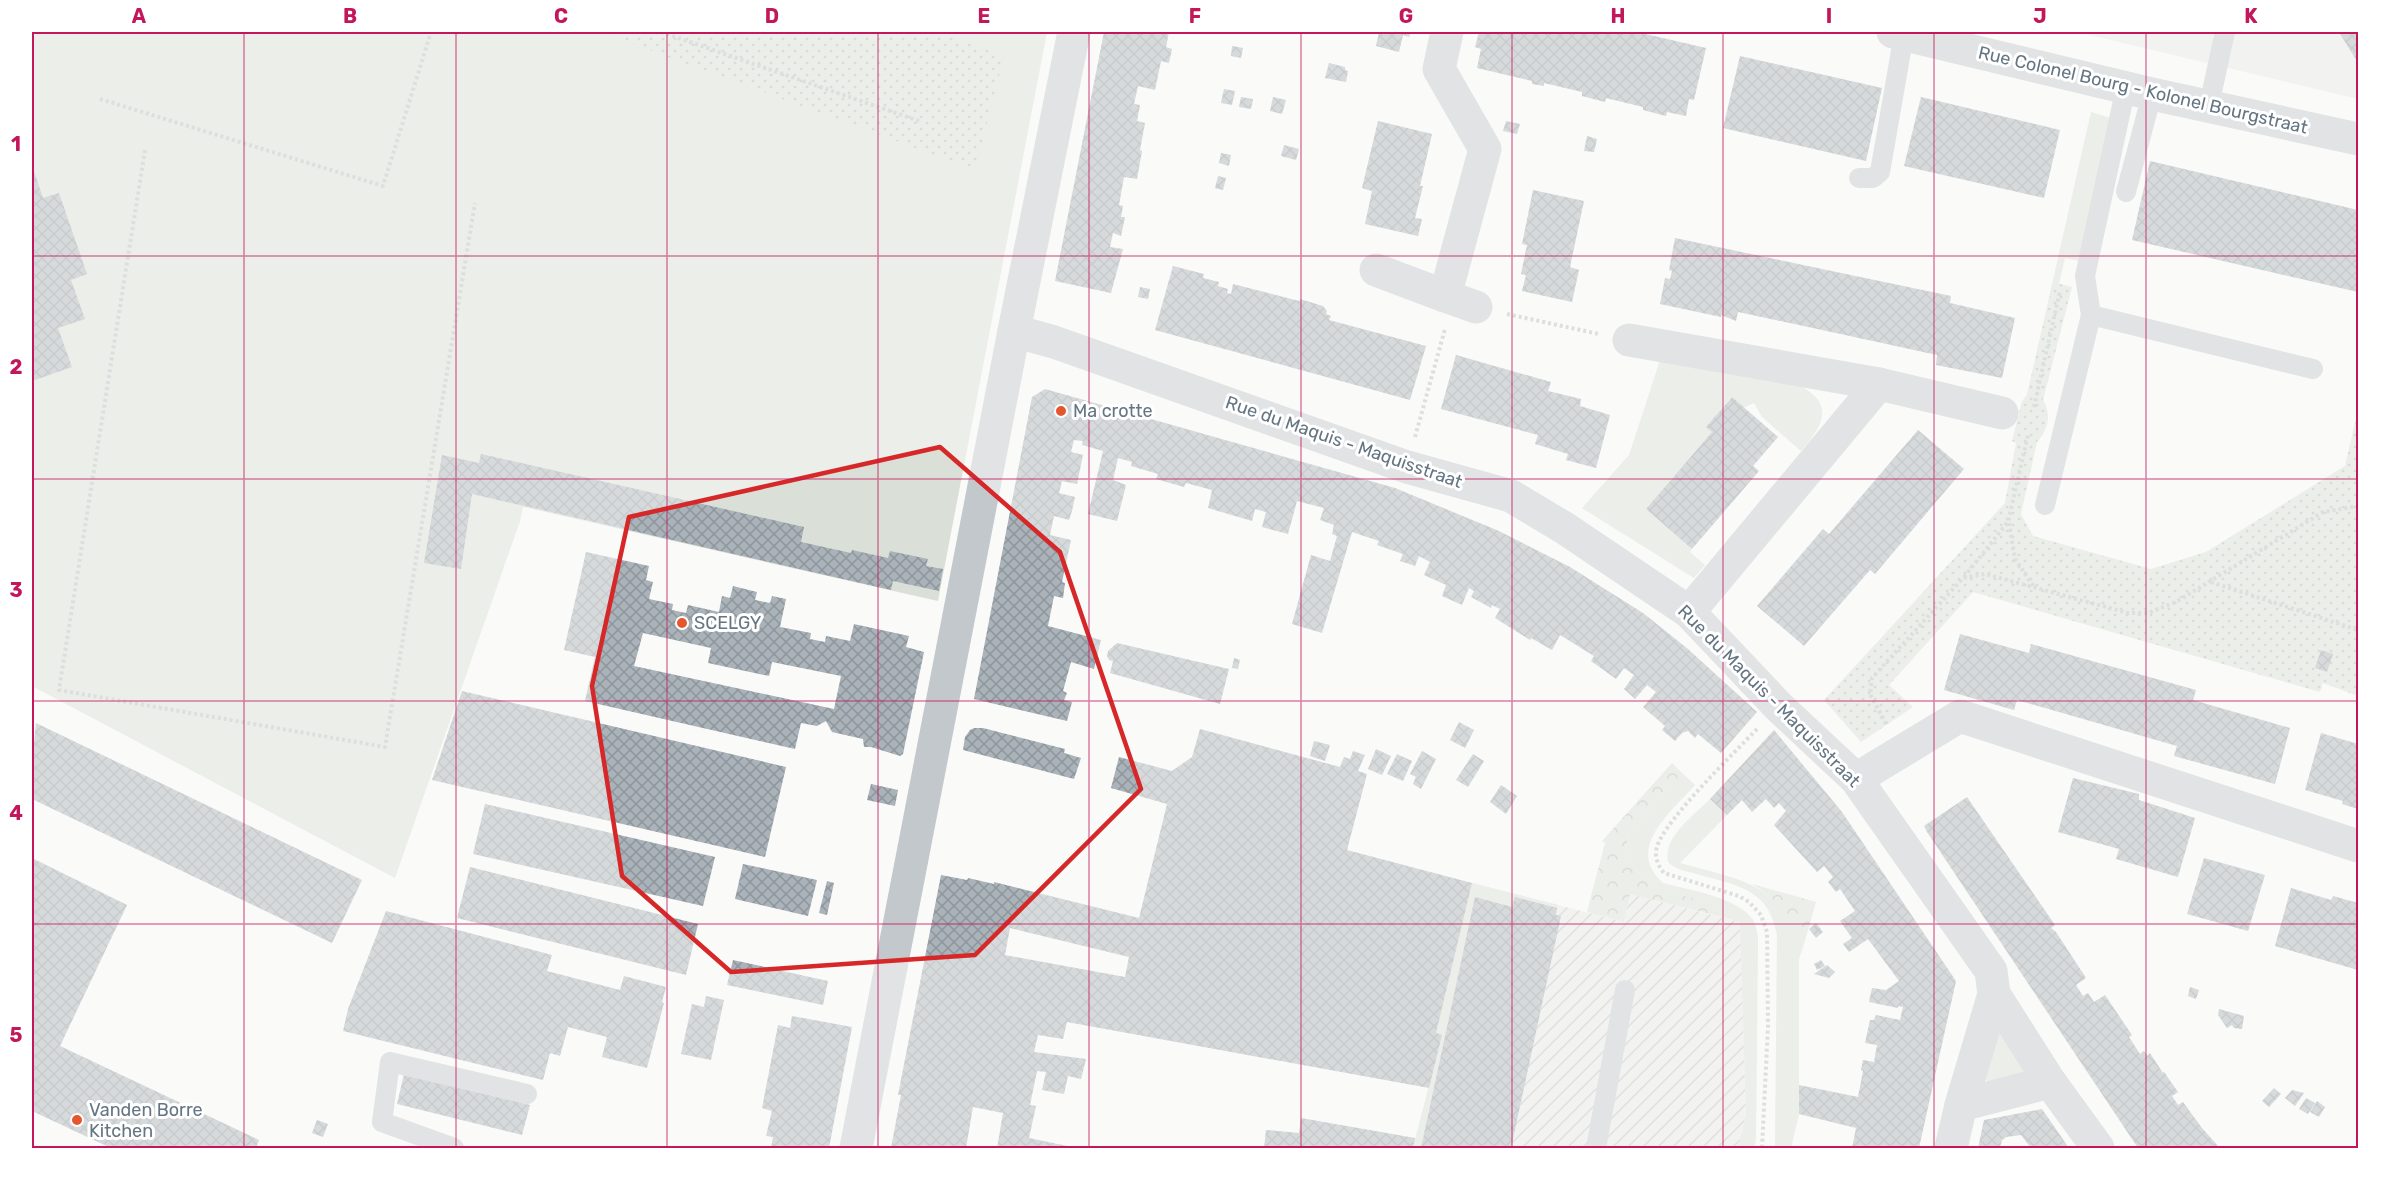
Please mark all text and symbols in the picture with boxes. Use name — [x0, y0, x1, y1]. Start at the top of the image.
text: A — [132, 4, 147, 28]
text: B — [343, 4, 357, 28]
text: C — [554, 4, 568, 28]
text: D — [765, 4, 779, 28]
text: E — [978, 4, 990, 28]
text: F — [1189, 4, 1201, 28]
text: G — [1399, 4, 1413, 28]
text: H — [1611, 4, 1625, 28]
text: I — [1826, 4, 1832, 28]
text: J — [2033, 4, 2047, 28]
text: K — [2244, 4, 2258, 28]
street label: Rue Colonel Bourg - Kolonel Bourgstraat — [1976, 41, 2310, 139]
text: 1 — [11, 132, 21, 156]
text: 2 — [10, 355, 23, 379]
street label: Rue du Maquis - Maquisstraat — [1223, 391, 1465, 493]
place label: Ma crotte — [1073, 400, 1153, 422]
marker: Ma crotte — [1054, 404, 1068, 418]
text: 3 — [9, 578, 23, 602]
street label: Rue du Maquis - Maquisstraat — [1673, 600, 1865, 792]
place label: SCELGY — [694, 612, 762, 634]
marker: SCELGY — [675, 616, 689, 630]
text: 4 — [9, 801, 23, 825]
text: 5 — [10, 1023, 23, 1047]
place label: Vanden Borre Kitchen — [89, 1099, 203, 1142]
marker: Vanden Borre Kitchen — [70, 1113, 84, 1127]

